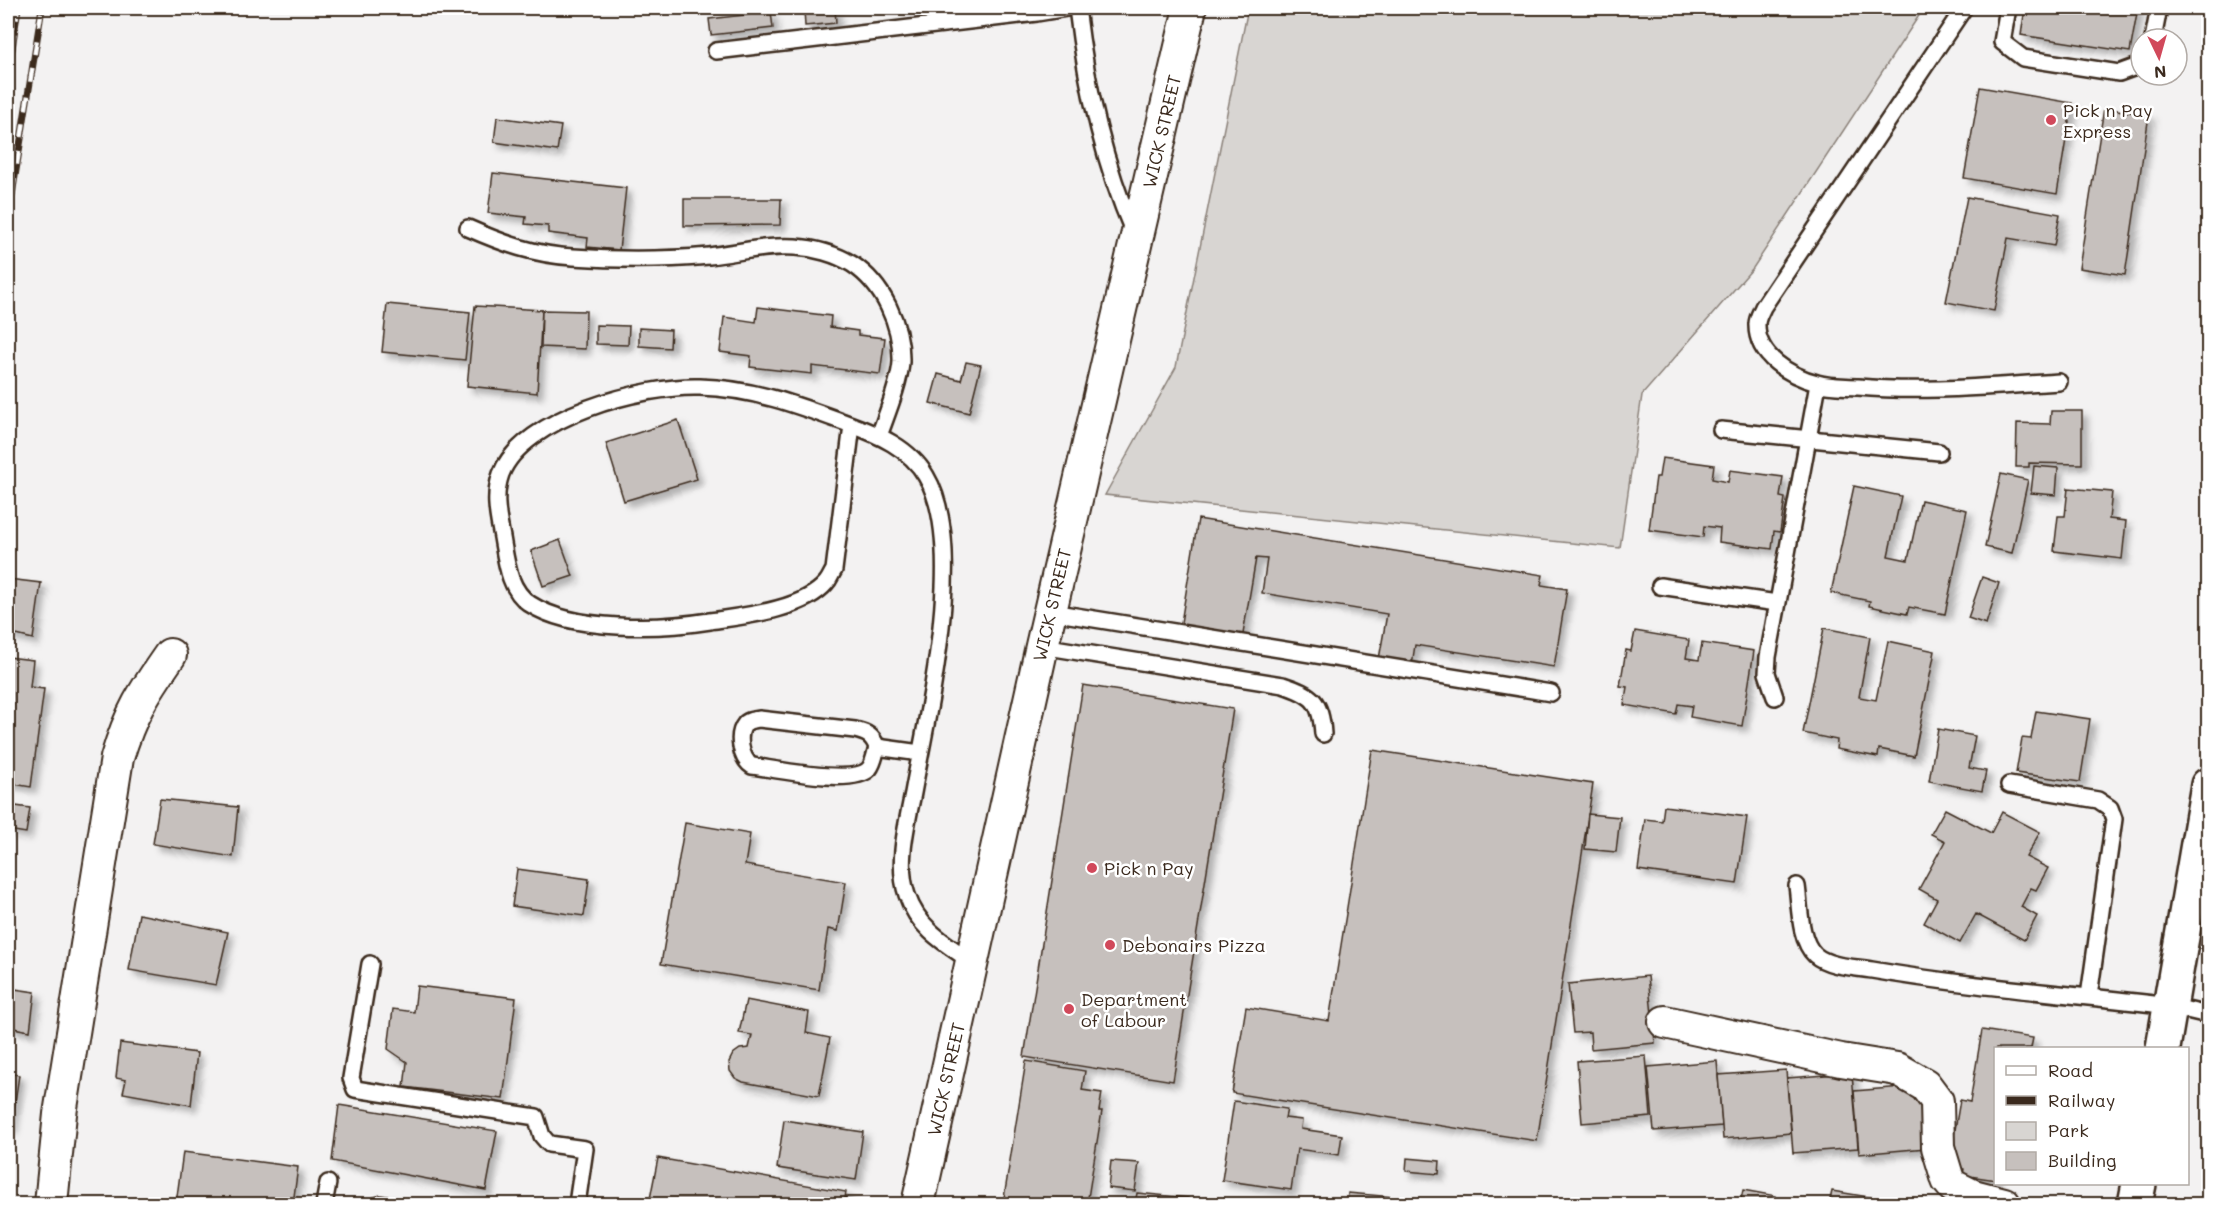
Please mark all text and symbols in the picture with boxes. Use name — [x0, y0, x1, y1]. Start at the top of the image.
north arrow — [2129, 27, 2189, 87]
text: N — [2153, 61, 2167, 83]
street label: WICK STREET — [1137, 72, 1186, 190]
place label: Pick n Pay Express — [2063, 98, 2153, 143]
marker: Pick n Pay Express — [2044, 113, 2058, 127]
street label: WICK STREET — [1027, 546, 1076, 664]
place label: Pick n Pay — [1104, 856, 1194, 880]
marker: Pick n Pay — [1085, 861, 1099, 875]
place label: Debonairs Pizza — [1122, 933, 1266, 957]
marker: Debonairs Pizza — [1103, 938, 1117, 952]
place label: Department of Labour — [1081, 987, 1187, 1032]
marker: Department of Labour — [1062, 1002, 1076, 1016]
street label: WICK STREET — [922, 1020, 970, 1138]
legend — [1994, 1047, 2189, 1185]
text: Road — [2048, 1058, 2093, 1082]
text: Railway — [2048, 1088, 2115, 1112]
text: Park — [2048, 1118, 2089, 1142]
text: Building — [2048, 1148, 2116, 1172]

